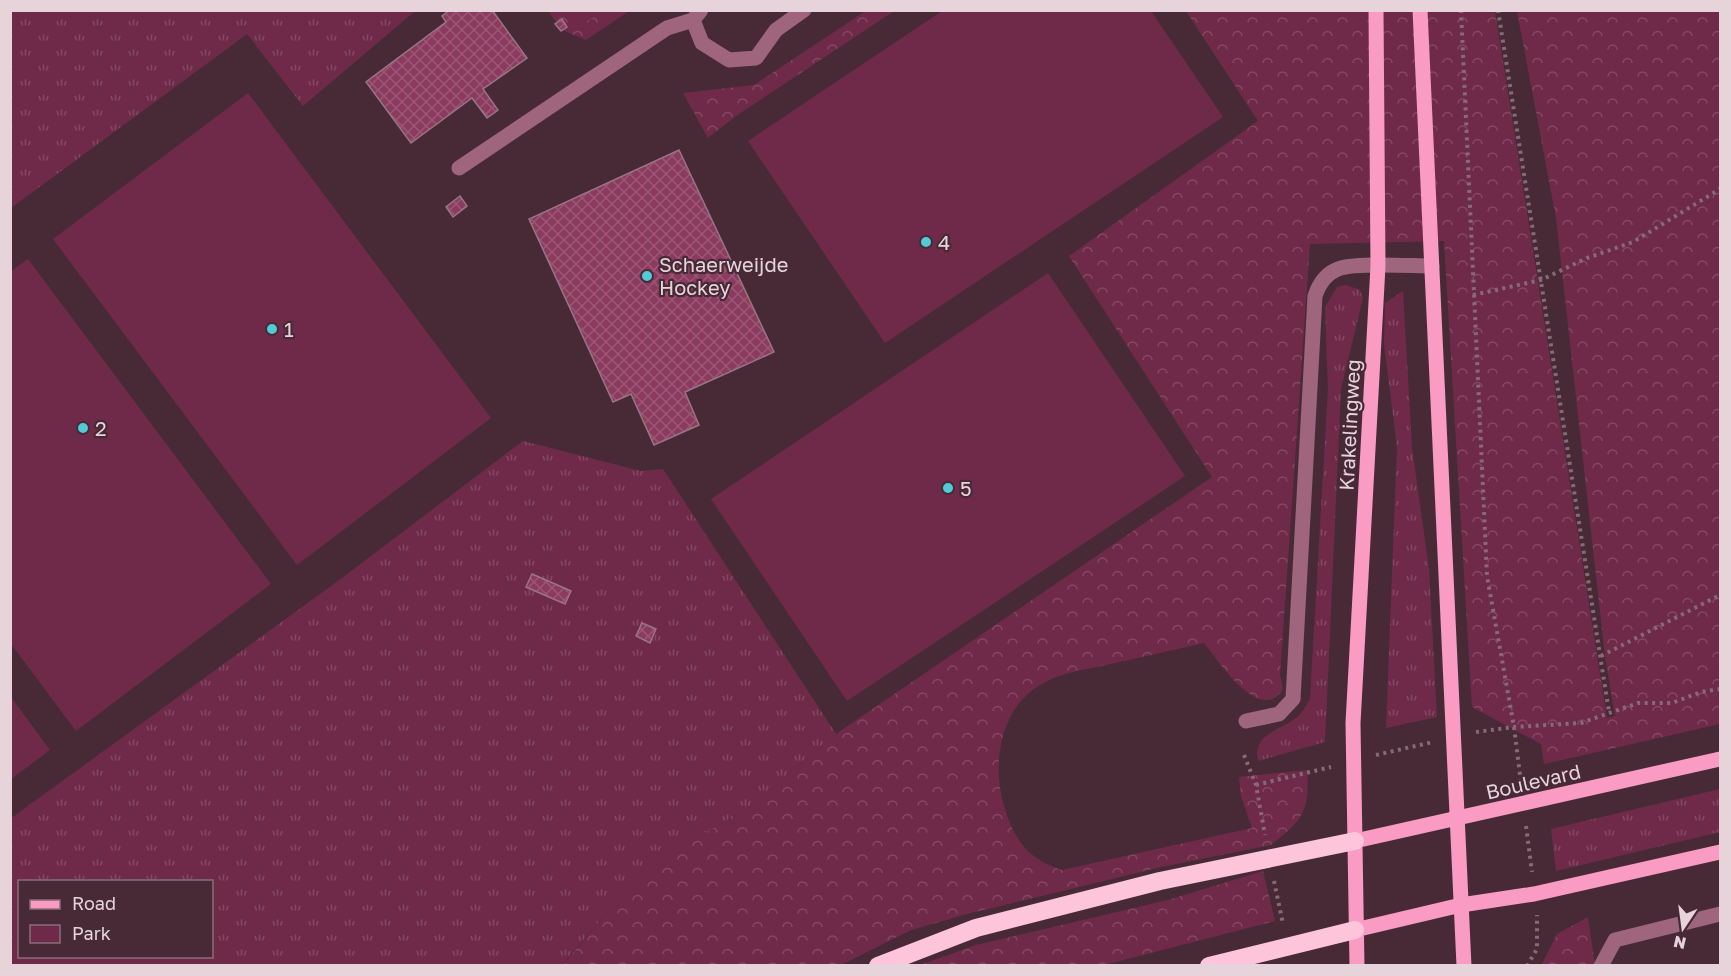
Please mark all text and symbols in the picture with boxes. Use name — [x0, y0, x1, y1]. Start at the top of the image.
place label: 4 — [938, 230, 950, 254]
marker: 4 — [919, 235, 933, 249]
place label: Schaerweijde Hockey — [659, 252, 788, 299]
marker: Schaerweijde Hockey — [640, 269, 654, 283]
place label: 1 — [284, 317, 294, 341]
marker: 1 — [265, 322, 279, 336]
street label: Krakelingweg — [1334, 359, 1364, 491]
place label: 2 — [95, 416, 107, 440]
marker: 2 — [76, 421, 90, 435]
place label: 5 — [960, 476, 972, 500]
marker: 5 — [941, 481, 955, 495]
street label: Boulevard — [1483, 758, 1583, 804]
legend — [18, 880, 213, 958]
text: Road — [72, 892, 116, 914]
north arrow — [1653, 898, 1713, 958]
text: Park — [72, 922, 111, 944]
text: N — [1671, 932, 1688, 954]

